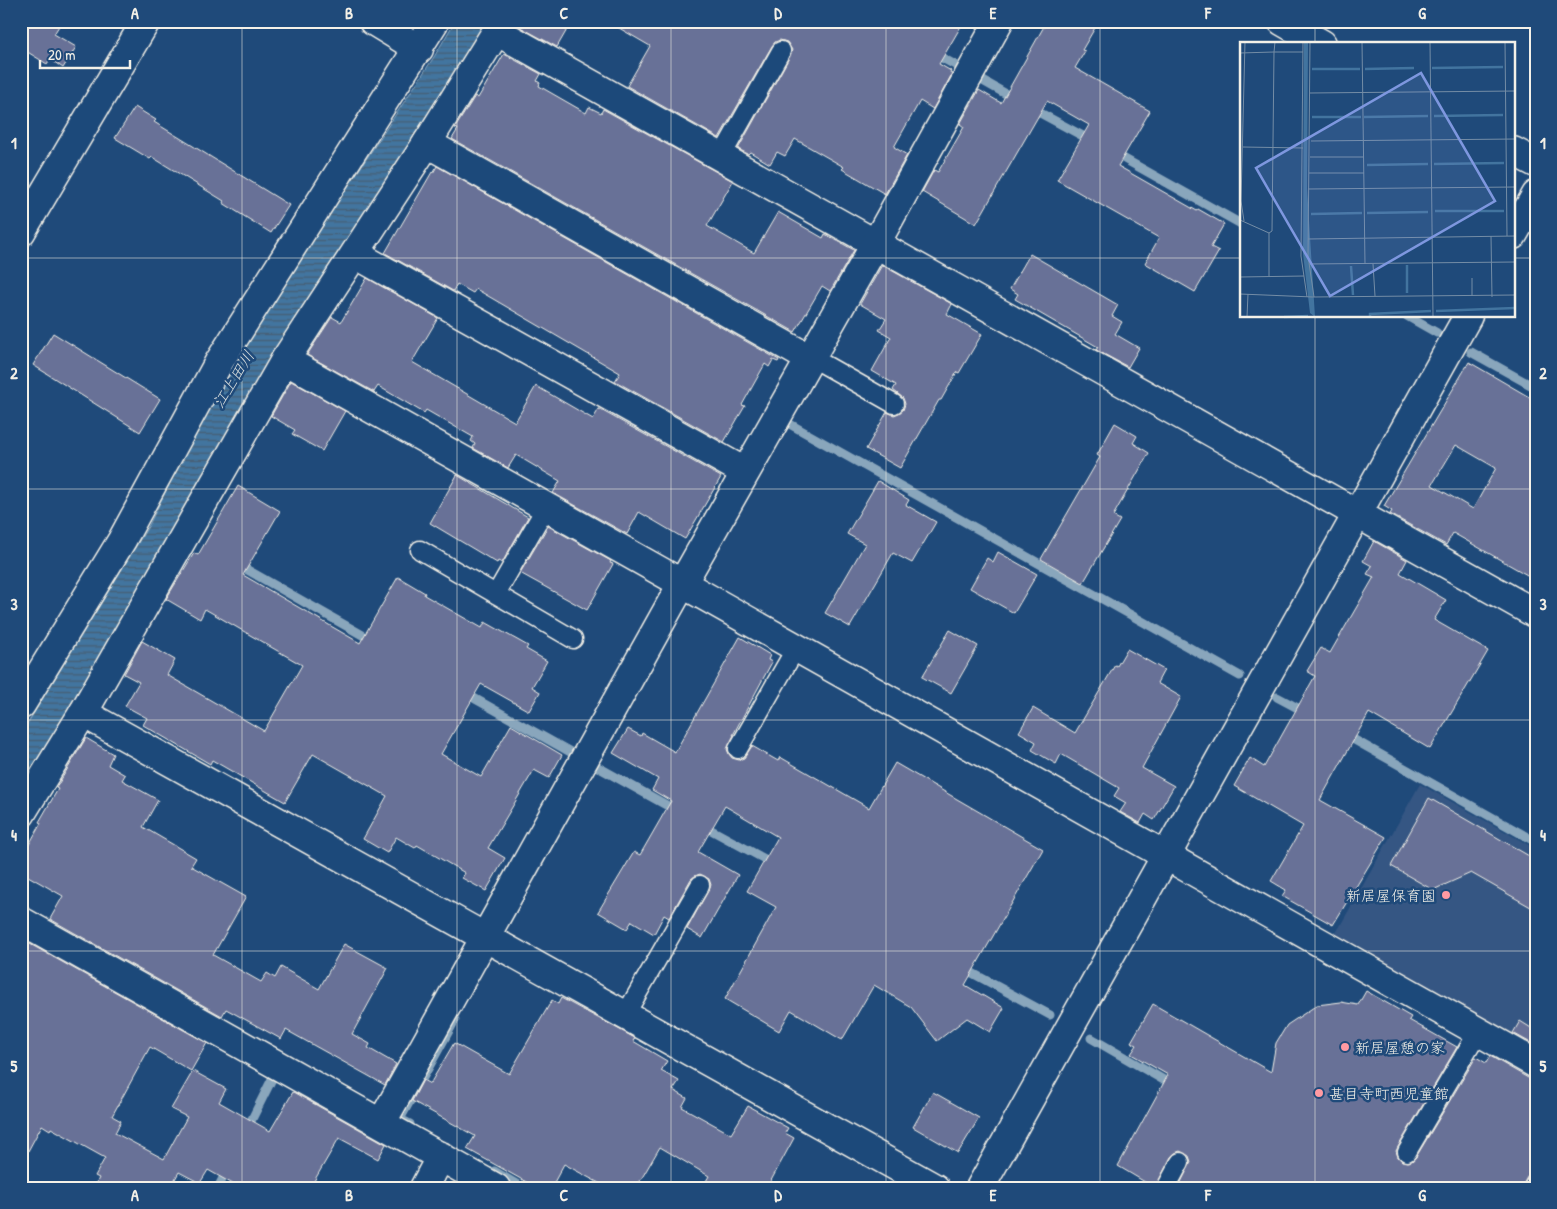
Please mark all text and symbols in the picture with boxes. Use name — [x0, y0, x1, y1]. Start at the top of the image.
text: A — [131, 2, 139, 24]
text: B — [345, 2, 353, 24]
text: C — [560, 2, 569, 24]
text: D — [774, 2, 782, 24]
text: E — [989, 2, 997, 24]
text: F — [1204, 2, 1212, 24]
text: G — [1418, 2, 1426, 24]
scale bar — [40, 38, 130, 70]
inset map — [1240, 42, 1514, 318]
text: 20 m — [48, 44, 75, 65]
text: 1 — [11, 132, 17, 154]
text: 1 — [1540, 132, 1546, 154]
water label: 江上田川 — [207, 346, 259, 412]
text: 2 — [10, 362, 18, 384]
text: 2 — [1539, 362, 1547, 384]
text: 3 — [10, 593, 18, 615]
text: 3 — [1539, 593, 1547, 615]
text: 4 — [11, 824, 17, 846]
text: 4 — [1540, 824, 1546, 846]
place label: 新居屋保育園 — [1346, 885, 1436, 906]
marker: 新居屋保育園 — [1440, 889, 1452, 901]
place label: 新居屋憩の家 — [1355, 1037, 1445, 1058]
marker: 新居屋憩の家 — [1339, 1041, 1351, 1053]
text: 5 — [11, 1055, 18, 1077]
text: 5 — [1540, 1055, 1547, 1077]
place label: 甚目寺町西児童館 — [1329, 1083, 1449, 1104]
marker: 甚目寺町西児童館 — [1313, 1087, 1325, 1099]
text: A — [131, 1184, 139, 1206]
text: B — [345, 1184, 353, 1206]
text: C — [560, 1184, 569, 1206]
text: D — [774, 1184, 782, 1206]
text: E — [989, 1184, 997, 1206]
text: F — [1204, 1184, 1212, 1206]
text: G — [1418, 1184, 1426, 1206]

